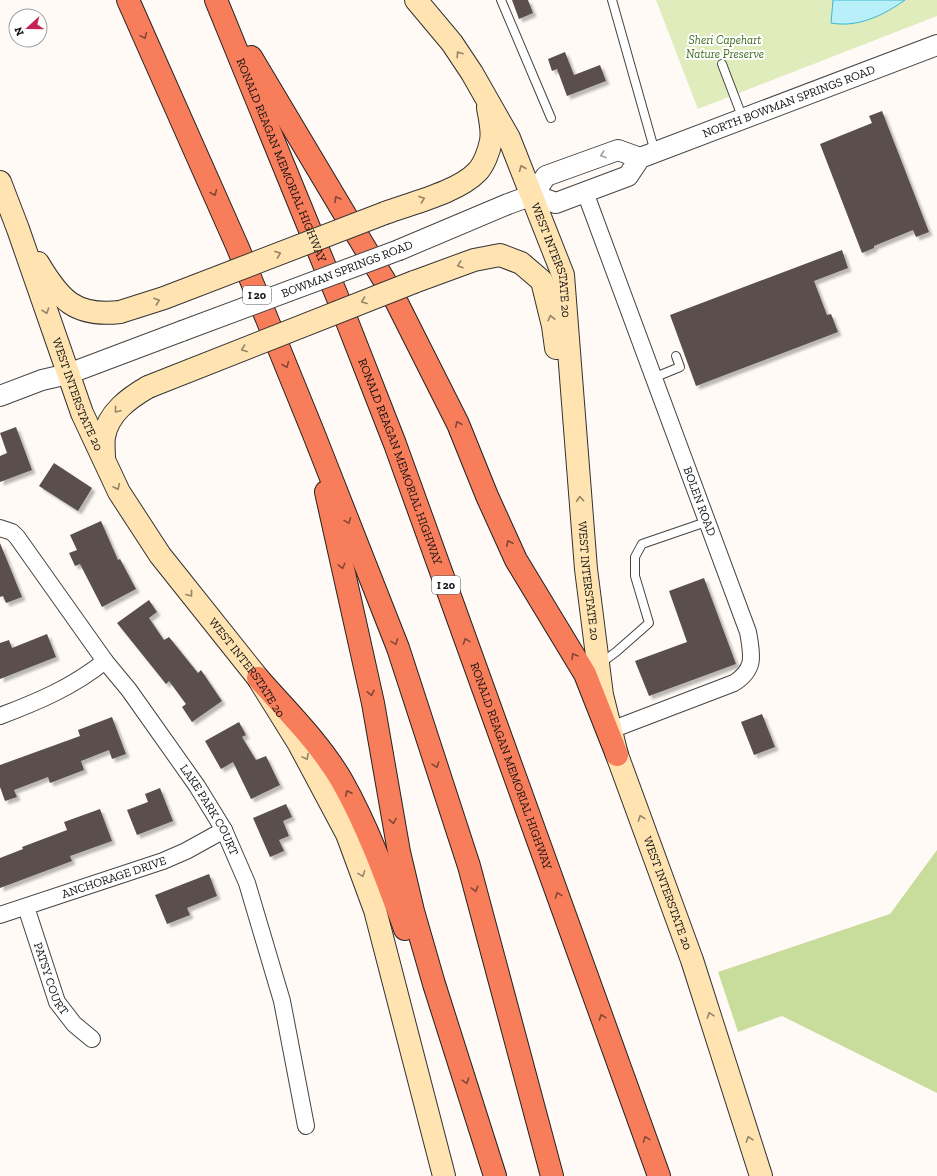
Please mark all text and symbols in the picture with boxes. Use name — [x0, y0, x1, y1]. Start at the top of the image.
north arrow — [8, 8, 48, 48]
text: N — [11, 25, 27, 38]
one-way arrow — [139, 31, 147, 39]
park label: Sheri Capehart Nature Preserve — [686, 33, 764, 61]
one-way arrow — [456, 51, 464, 58]
street label: RONALD REAGAN MEMORIAL HIGHWAY — [233, 56, 330, 265]
street label: NORTH BOWMAN SPRINGS ROAD — [700, 62, 877, 141]
one-way arrow — [600, 150, 607, 158]
one-way arrow — [519, 164, 527, 172]
one-way arrow — [209, 189, 217, 197]
one-way arrow — [334, 196, 341, 203]
one-way arrow — [418, 196, 425, 204]
street label: WEST INTERSTATE 20 — [528, 201, 573, 318]
street label: BOWMAN SPRINGS ROAD — [279, 237, 415, 301]
one-way arrow — [275, 250, 282, 258]
one-way arrow — [457, 261, 464, 269]
road number: I 20 — [243, 286, 271, 304]
one-way arrow — [153, 297, 160, 305]
one-way arrow — [361, 297, 368, 305]
one-way arrow — [42, 307, 50, 314]
one-way arrow — [548, 315, 556, 321]
street label: WEST INTERSTATE 20 — [49, 336, 106, 453]
one-way arrow — [240, 344, 247, 352]
street label: RONALD REAGAN MEMORIAL HIGHWAY — [355, 356, 445, 567]
one-way arrow — [281, 362, 289, 369]
one-way arrow — [115, 405, 122, 413]
one-way arrow — [455, 420, 463, 428]
street label: BOLEN ROAD — [680, 465, 719, 538]
one-way arrow — [112, 482, 120, 490]
one-way arrow — [576, 496, 585, 502]
one-way arrow — [343, 516, 351, 524]
street label: WEST INTERSTATE 20 — [575, 521, 602, 641]
one-way arrow — [506, 540, 514, 548]
one-way arrow — [337, 562, 346, 569]
road number: I 20 — [432, 576, 460, 594]
one-way arrow — [186, 589, 193, 596]
street label: WEST INTERSTATE 20 — [206, 615, 288, 720]
one-way arrow — [463, 637, 471, 644]
one-way arrow — [391, 638, 399, 645]
one-way arrow — [571, 653, 579, 660]
street label: RONALD REAGAN MEMORIAL HIGHWAY — [467, 660, 555, 872]
one-way arrow — [367, 690, 375, 696]
one-way arrow — [301, 752, 308, 760]
one-way arrow — [431, 761, 440, 768]
street label: LAKE PARK COURT — [177, 762, 241, 858]
one-way arrow — [345, 790, 353, 797]
one-way arrow — [637, 814, 645, 821]
one-way arrow — [389, 818, 397, 824]
street label: WEST INTERSTATE 20 — [640, 834, 695, 952]
street label: ANCHORAGE DRIVE — [60, 853, 168, 901]
one-way arrow — [357, 870, 365, 877]
one-way arrow — [471, 886, 479, 892]
one-way arrow — [554, 891, 562, 898]
street label: PATSY COURT — [31, 941, 72, 1018]
one-way arrow — [706, 1012, 715, 1019]
one-way arrow — [598, 1014, 606, 1021]
one-way arrow — [461, 1077, 469, 1084]
one-way arrow — [642, 1136, 650, 1143]
one-way arrow — [745, 1136, 754, 1143]

